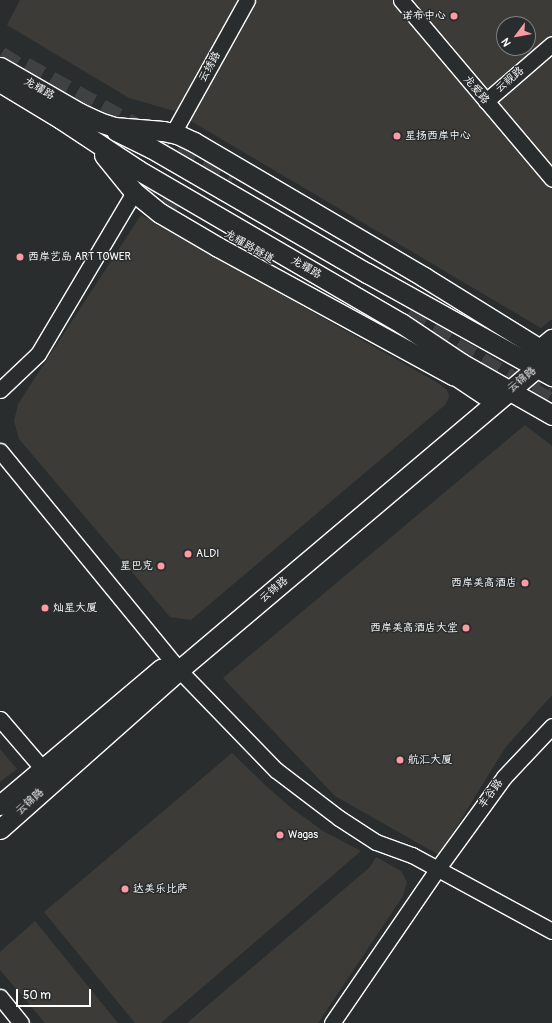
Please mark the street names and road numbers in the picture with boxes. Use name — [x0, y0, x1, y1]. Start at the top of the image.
street label: 云绣路 — [196, 49, 224, 85]
street label: 云视路 — [493, 64, 527, 96]
street label: 龙爱路 — [460, 73, 492, 107]
street label: 龙耀路 — [21, 75, 57, 103]
street label: 龙耀路隧道 — [222, 228, 276, 266]
street label: 龙耀路 — [288, 254, 324, 282]
street label: 云锦路 — [505, 364, 539, 396]
street label: 云锦路 — [257, 574, 291, 606]
street label: 丰谷路 — [476, 777, 506, 811]
street label: 云锦路 — [13, 786, 47, 818]

